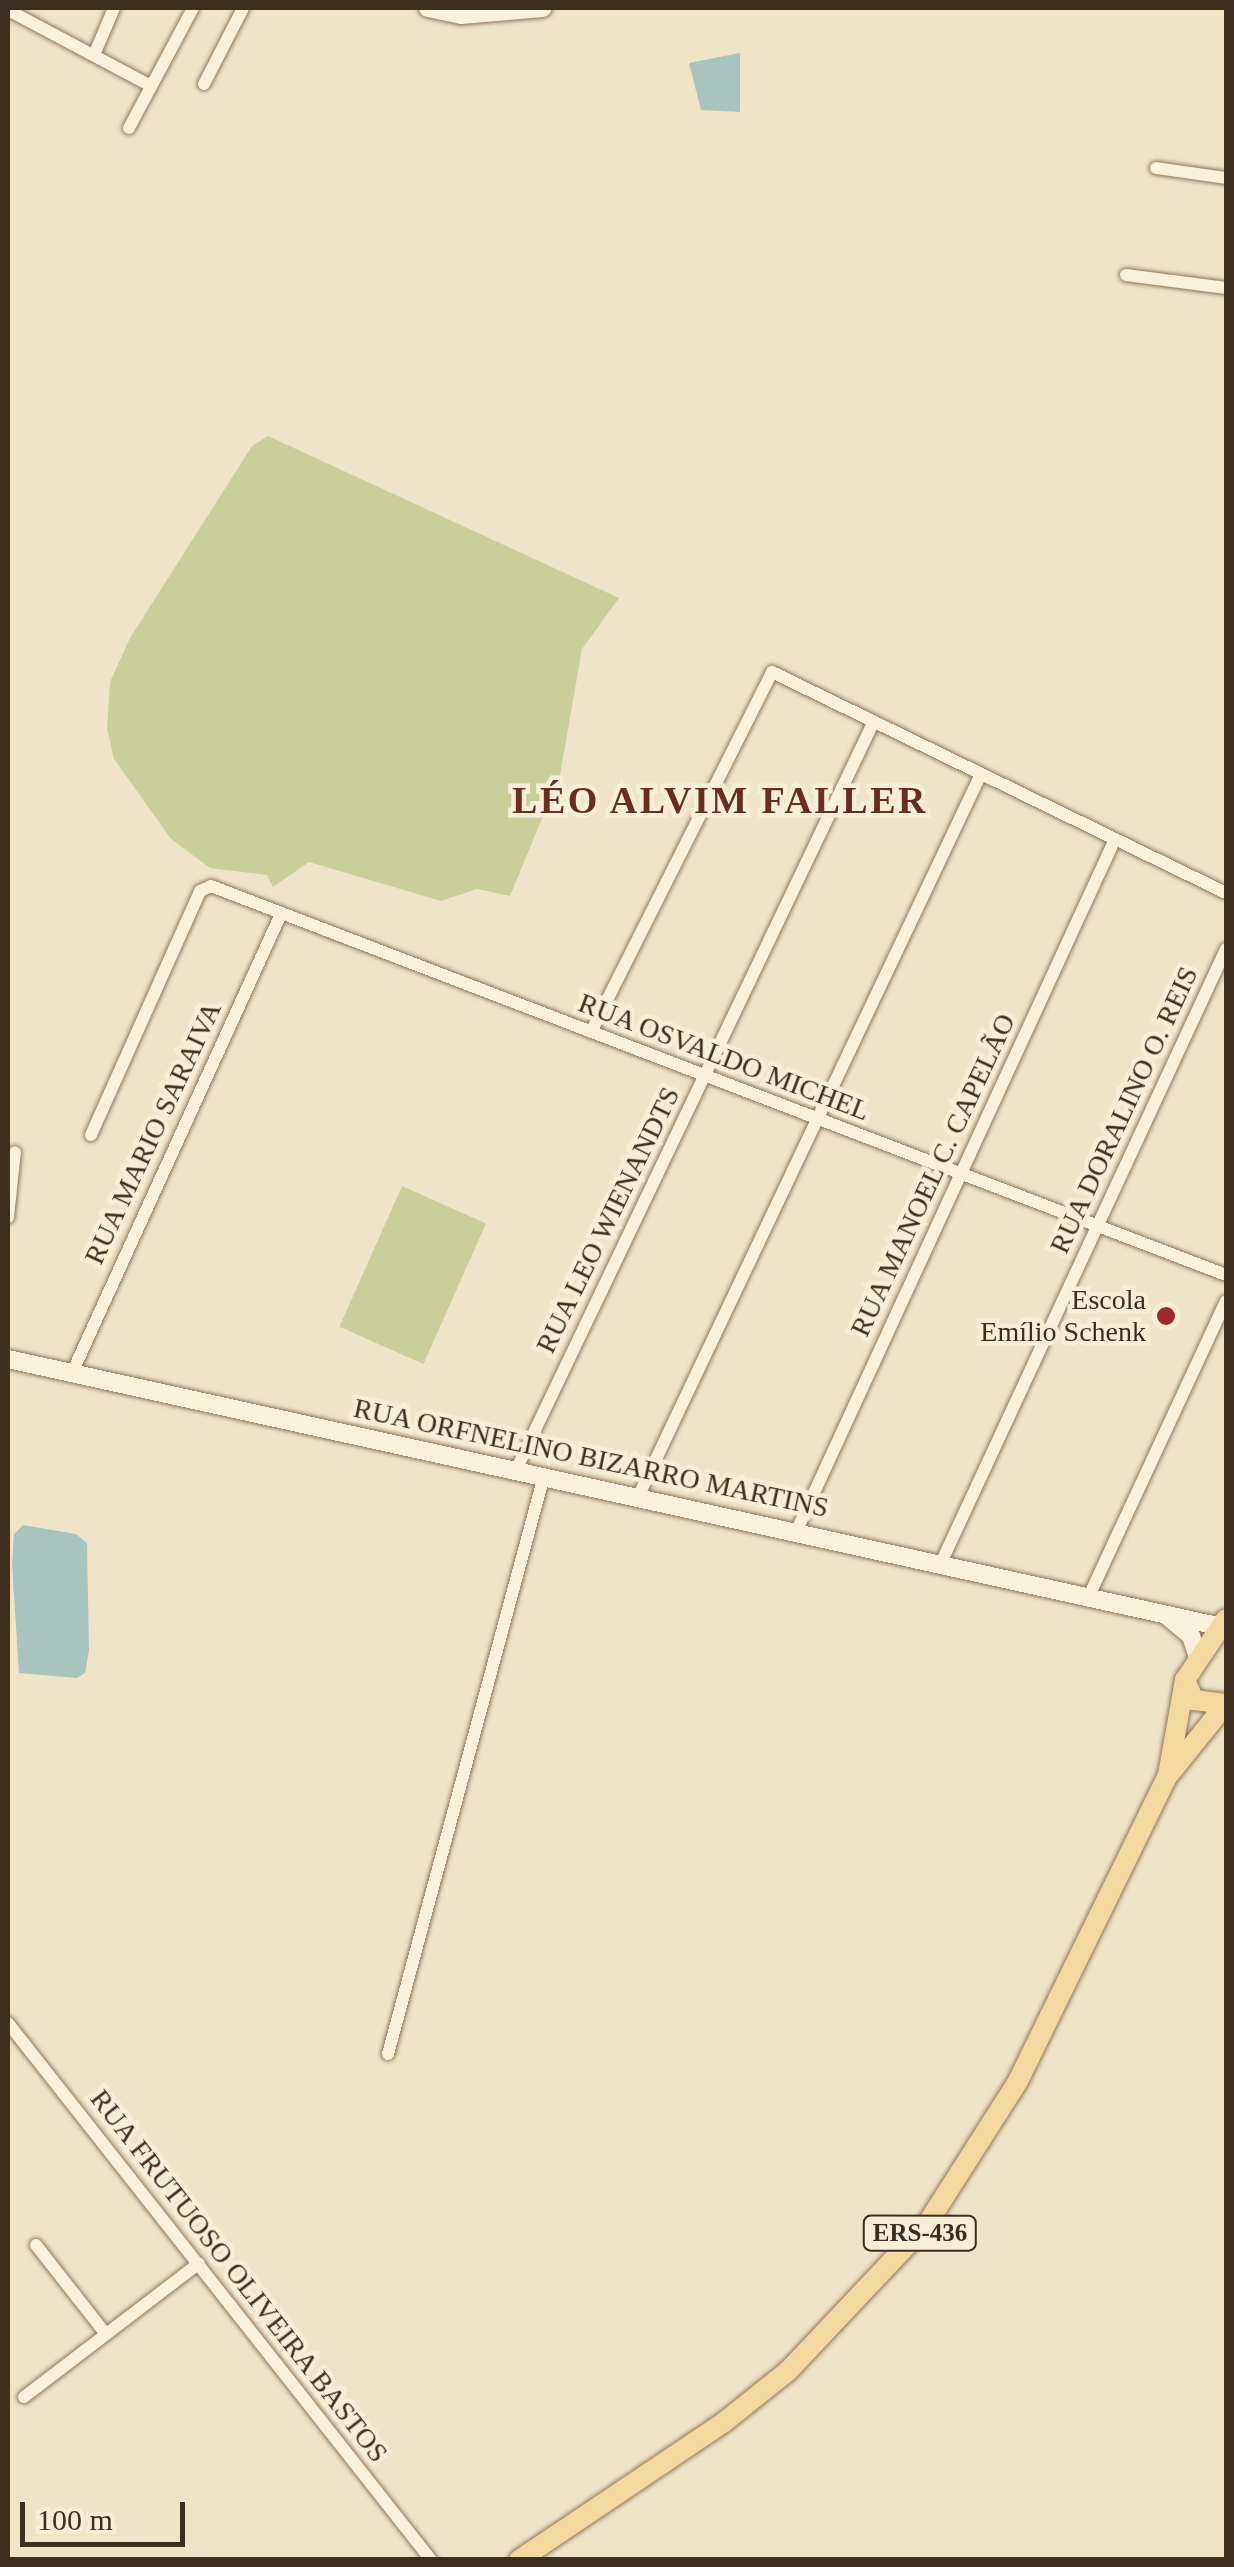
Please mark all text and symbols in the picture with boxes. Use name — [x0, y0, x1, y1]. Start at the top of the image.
district label: LÉO ALVIM FALLER — [511, 778, 929, 824]
street label: RUA DORALINO O. REIS — [1042, 961, 1206, 1259]
street label: RUA OSVALDO MICHEL — [573, 986, 875, 1128]
street label: RUA MARIO SARAIVA — [77, 996, 229, 1270]
street label: RUA MANOEL C. CAPELÃO — [843, 1007, 1023, 1343]
street label: RUA LEO WIENANDTS — [528, 1081, 688, 1359]
place label: Escola Emílio Schenk — [980, 1283, 1146, 1349]
marker: Escola Emílio Schenk — [1155, 1305, 1177, 1327]
street label: RUA ORFNELINO BIZARRO MARTINS — [350, 1391, 832, 1525]
street label: RUA FRUTUOSO OLIVEIRA BASTOS — [82, 2082, 396, 2470]
road number: ERS-436 — [862, 2213, 978, 2253]
scale bar — [25, 2482, 190, 2544]
text: 100 m — [37, 2503, 113, 2536]

